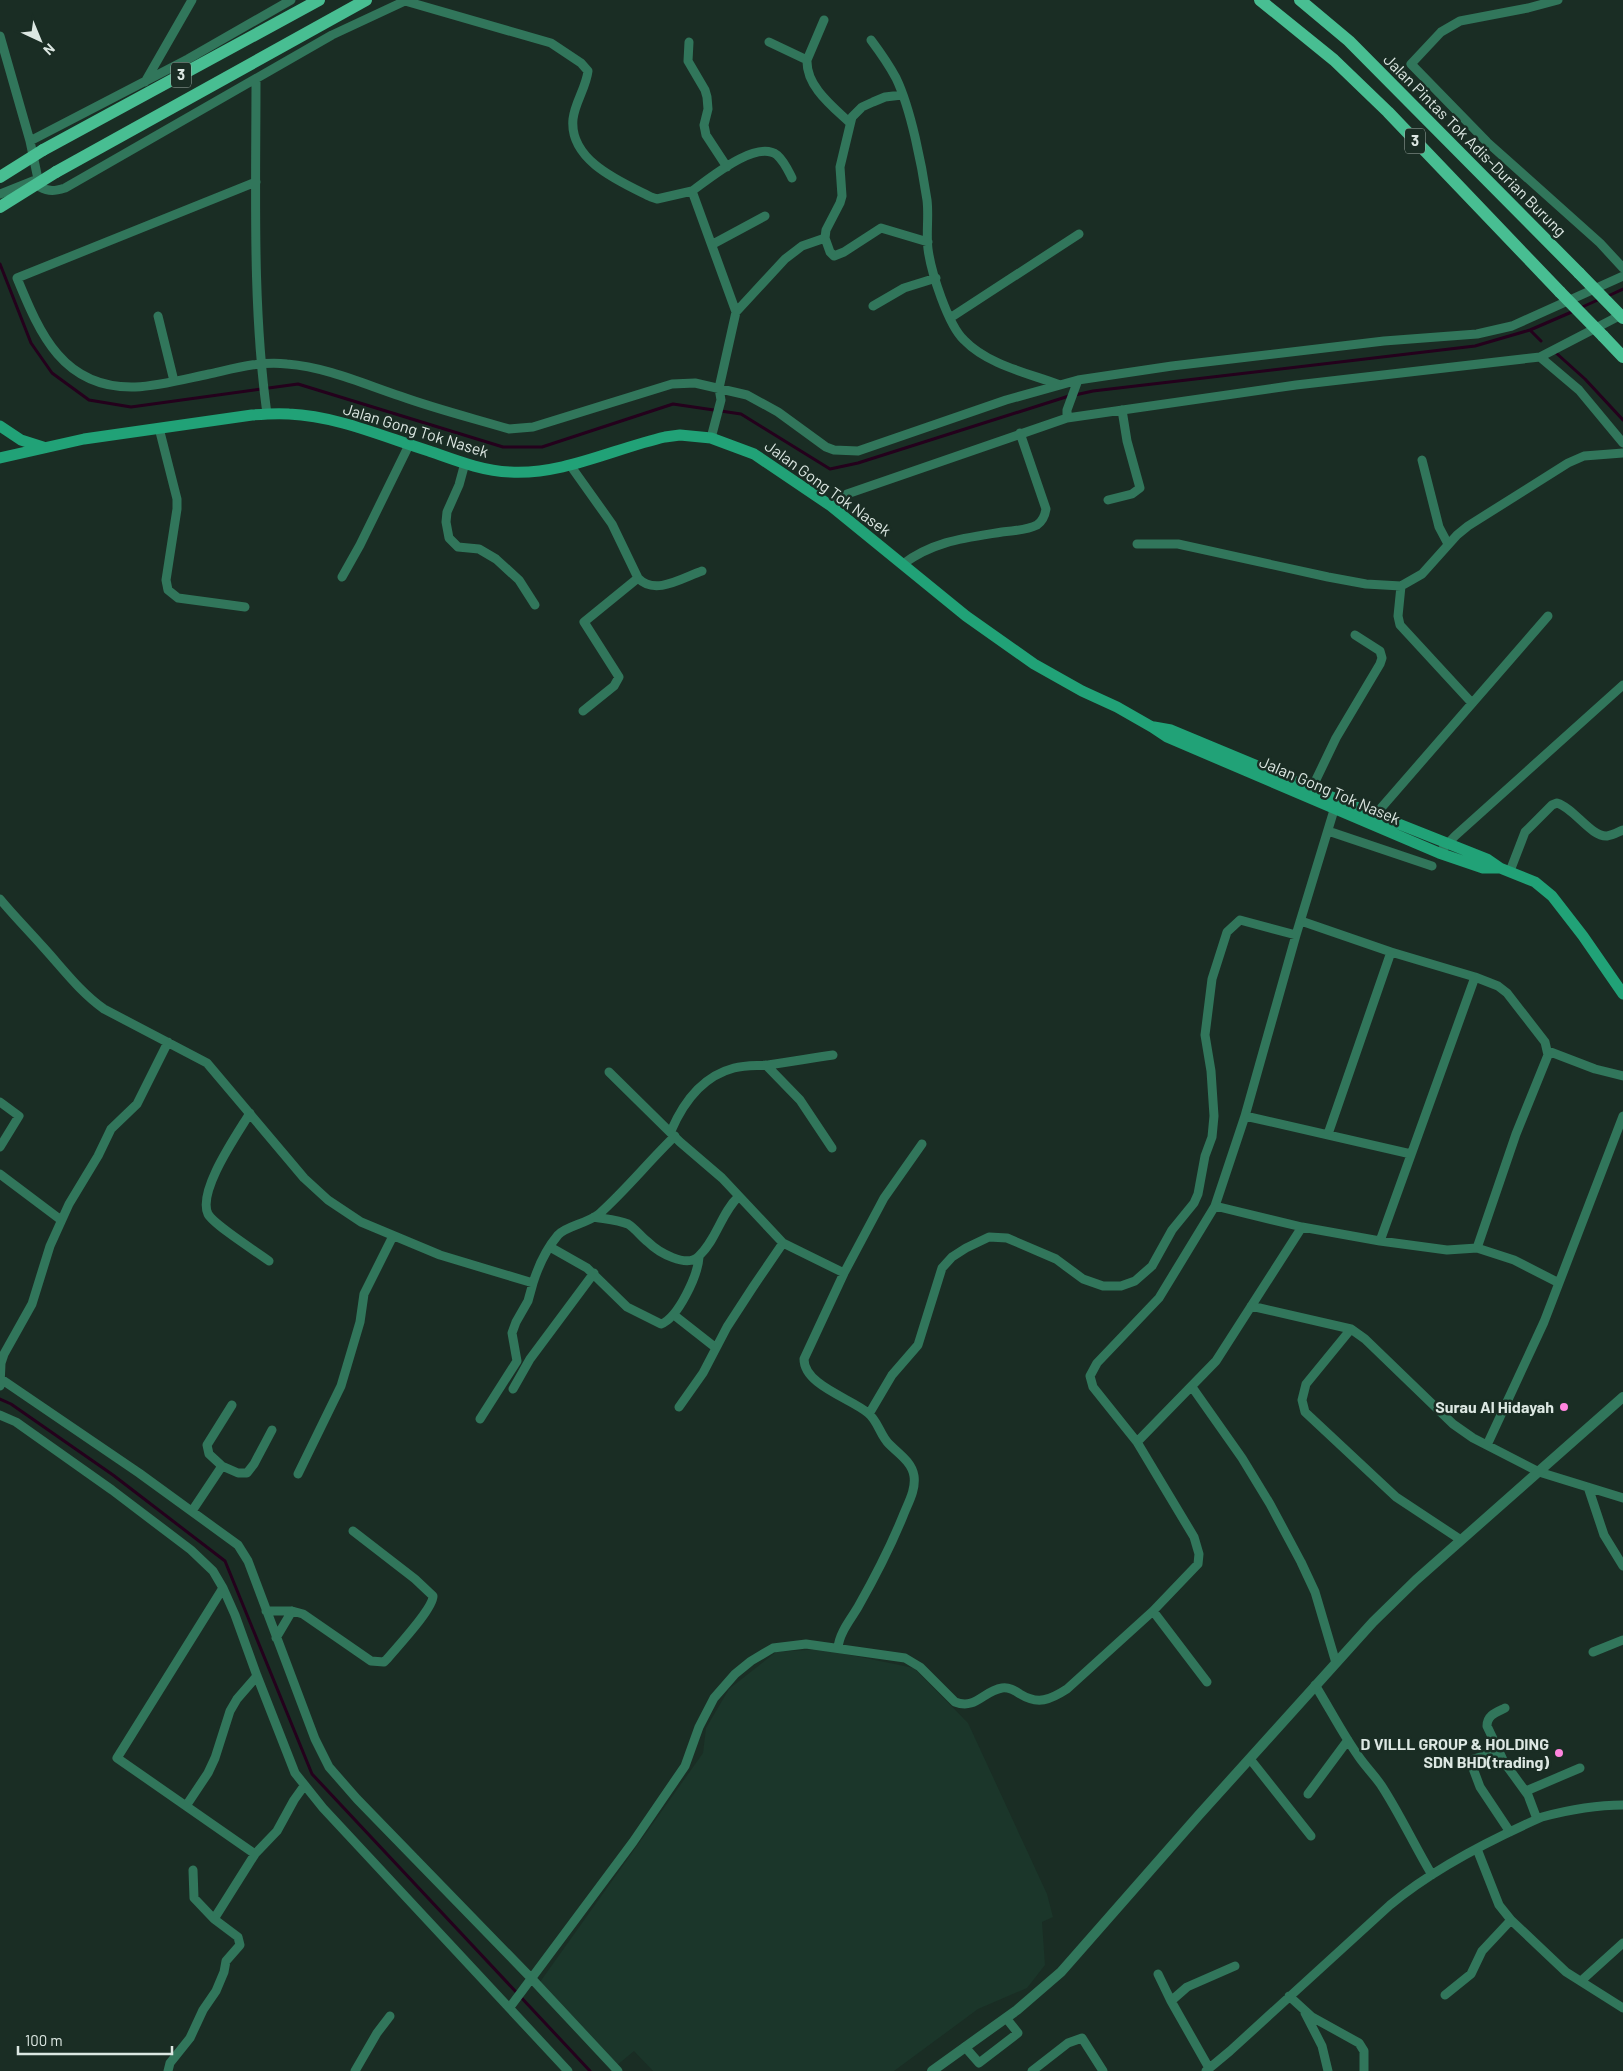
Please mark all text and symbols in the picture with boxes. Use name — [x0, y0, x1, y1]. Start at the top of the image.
north arrow — [15, 15, 65, 65]
text: N — [40, 40, 59, 59]
street label: Jalan Pintas Tok Adis-Durian Burung — [1380, 49, 1571, 240]
road number: 3 — [171, 62, 191, 88]
road number: 3 — [1405, 128, 1425, 154]
street label: Jalan Gong Tok Nasek — [341, 398, 491, 461]
street label: Jalan Gong Tok Nasek — [762, 435, 895, 540]
street label: Jalan Gong Tok Nasek — [1257, 751, 1403, 828]
place label: Surau Al Hidayah — [1435, 1397, 1554, 1416]
marker: Surau Al Hidayah — [1558, 1401, 1570, 1413]
place label: D VILLL GROUP & HOLDING SDN BHD(trading) — [1361, 1734, 1549, 1771]
marker: D VILLL GROUP & HOLDING SDN BHD(trading) — [1553, 1747, 1565, 1759]
scale bar — [18, 2024, 171, 2056]
text: 100 m — [25, 2031, 63, 2049]

